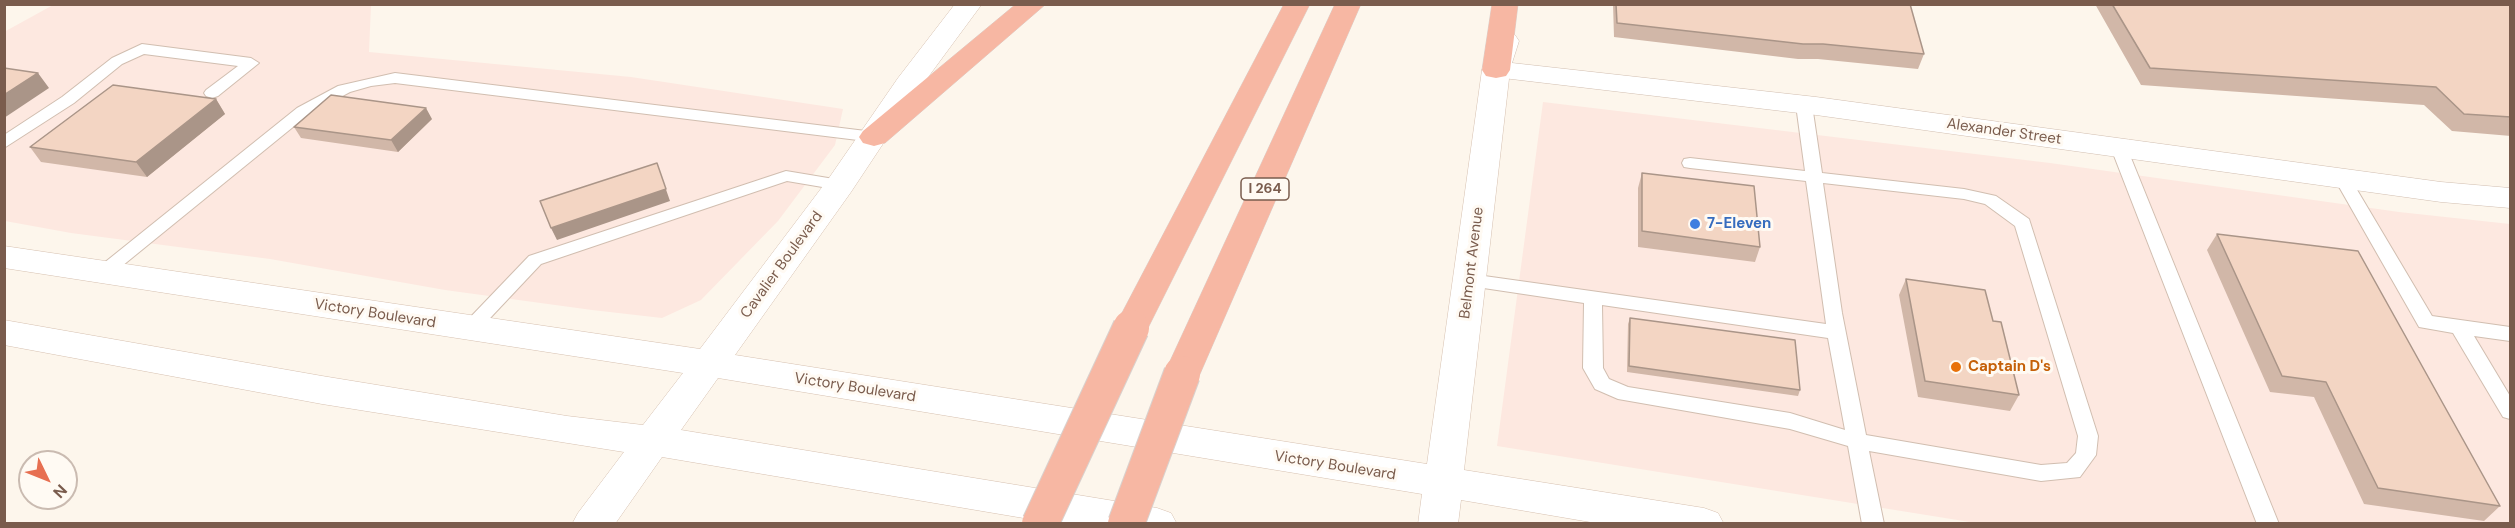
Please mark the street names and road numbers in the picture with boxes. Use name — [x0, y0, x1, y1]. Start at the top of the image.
street label: Alexander Street — [1946, 115, 2062, 149]
road number: I 264 — [1241, 178, 1289, 200]
street label: Belmont Avenue — [1456, 206, 1488, 320]
street label: Cavalier Boulevard — [737, 208, 827, 322]
street label: Victory Boulevard — [313, 295, 437, 333]
street label: Victory Boulevard — [793, 369, 917, 407]
street label: Victory Boulevard — [1273, 447, 1397, 485]

